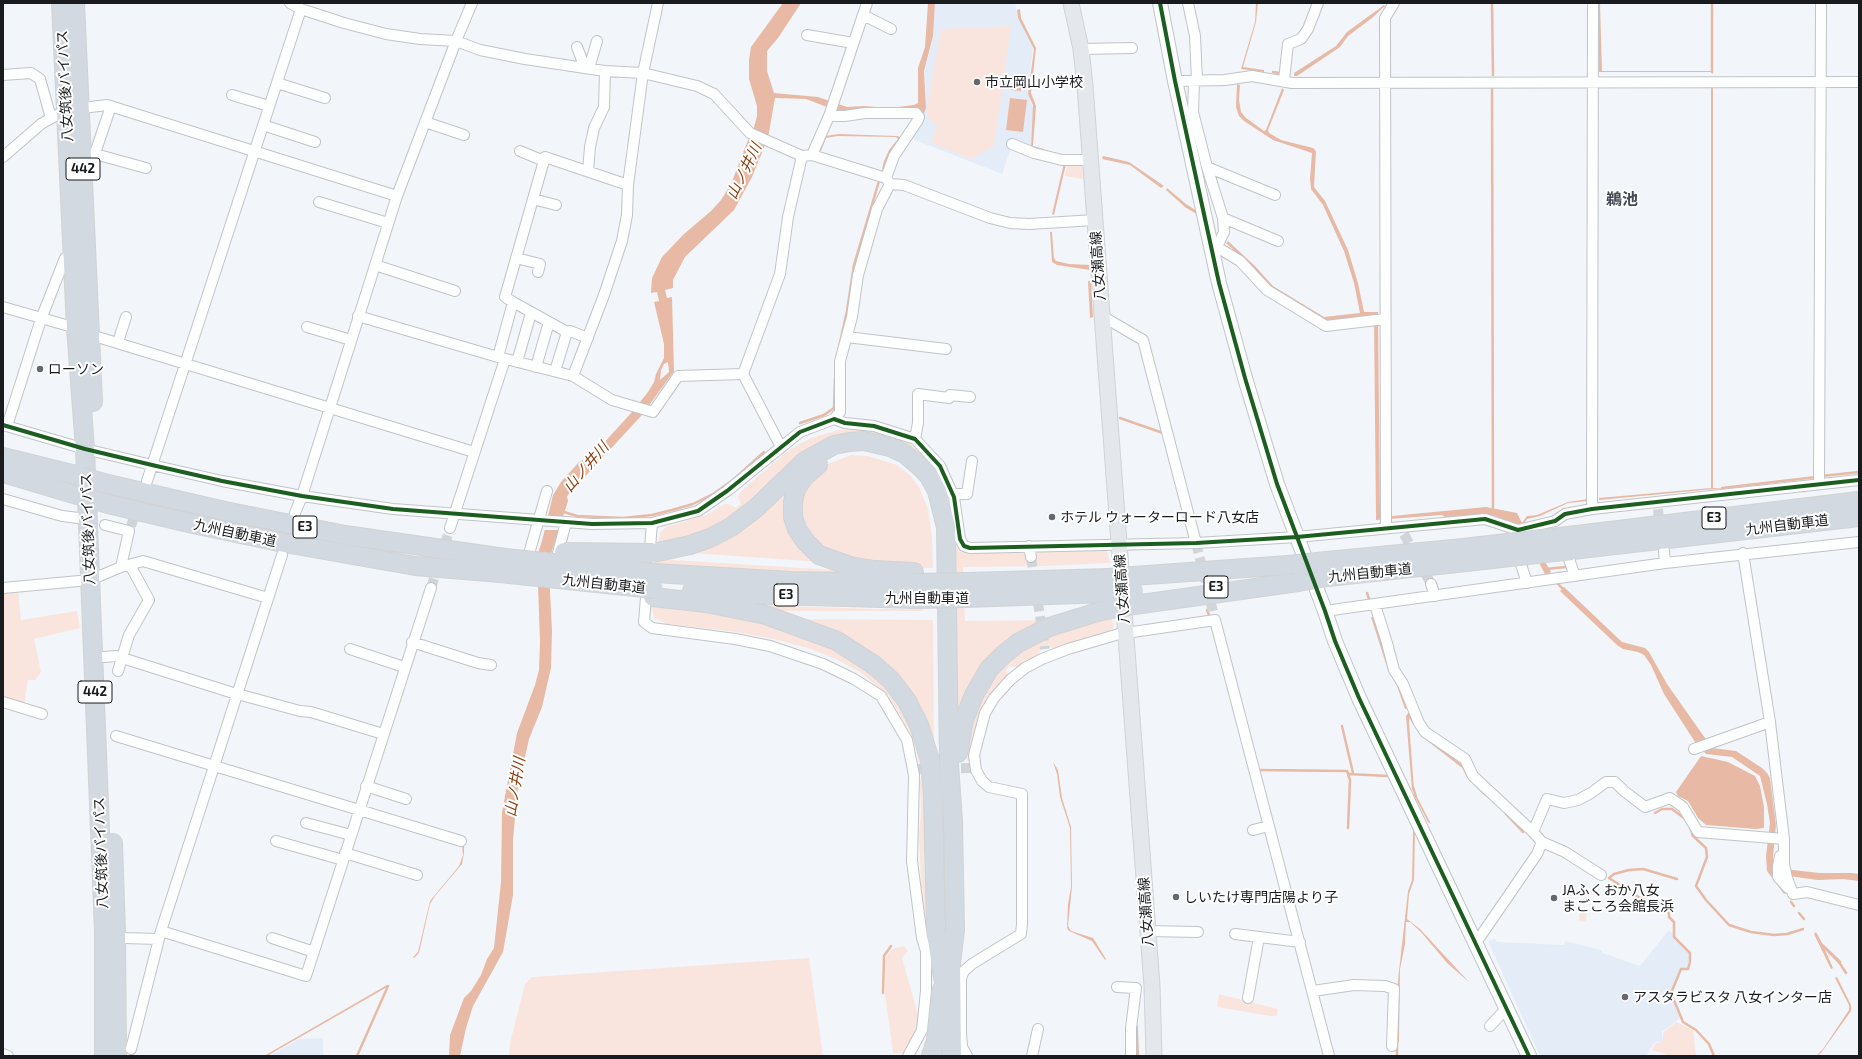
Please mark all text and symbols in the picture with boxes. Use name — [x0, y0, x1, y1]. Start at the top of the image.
street label: 八女筑後バイパス — [54, 30, 76, 142]
place label: 市立岡山小学校 — [985, 74, 1083, 90]
marker: 市立岡山小学校 — [972, 77, 982, 87]
water label: 山ノ井川 — [723, 140, 765, 202]
road number: 442 — [66, 158, 100, 180]
district label: 鵜池 — [1606, 190, 1638, 210]
street label: 八女瀬高線 — [1087, 230, 1109, 302]
place label: ローソン — [48, 361, 104, 377]
marker: ローソン — [35, 364, 45, 374]
water label: 山ノ井川 — [560, 438, 612, 496]
street label: 八女筑後バイパス — [78, 473, 98, 585]
road number: E3 — [1702, 507, 1726, 529]
place label: ホテル ウォーターロード八女店 — [1060, 509, 1259, 525]
marker: ホテル ウォーターロード八女店 — [1047, 512, 1057, 522]
street label: 九州自動車道 — [1744, 512, 1830, 538]
street label: 九州自動車道 — [192, 516, 278, 550]
road number: E3 — [293, 516, 317, 538]
street label: 八女瀬高線 — [1111, 553, 1133, 625]
street label: 九州自動車道 — [1327, 560, 1413, 586]
street label: 九州自動車道 — [561, 571, 647, 597]
road number: E3 — [1204, 576, 1228, 598]
road number: E3 — [774, 584, 798, 606]
street label: 九州自動車道 — [885, 590, 969, 606]
road number: 442 — [78, 681, 112, 703]
water label: 山ノ井川 — [501, 756, 529, 818]
street label: 八女筑後バイパス — [91, 797, 111, 909]
street label: 八女瀬高線 — [1135, 876, 1157, 948]
place label: JAふくおか八女 まごころ会館長浜 — [1562, 882, 1674, 914]
place label: しいたけ専門店陽より子 — [1184, 889, 1338, 905]
marker: しいたけ専門店陽より子 — [1171, 892, 1181, 902]
marker: JAふくおか八女 まごころ会館長浜 — [1549, 893, 1559, 903]
place label: アスタラビスタ 八女インター店 — [1633, 989, 1832, 1005]
marker: アスタラビスタ 八女インター店 — [1620, 992, 1630, 1002]

